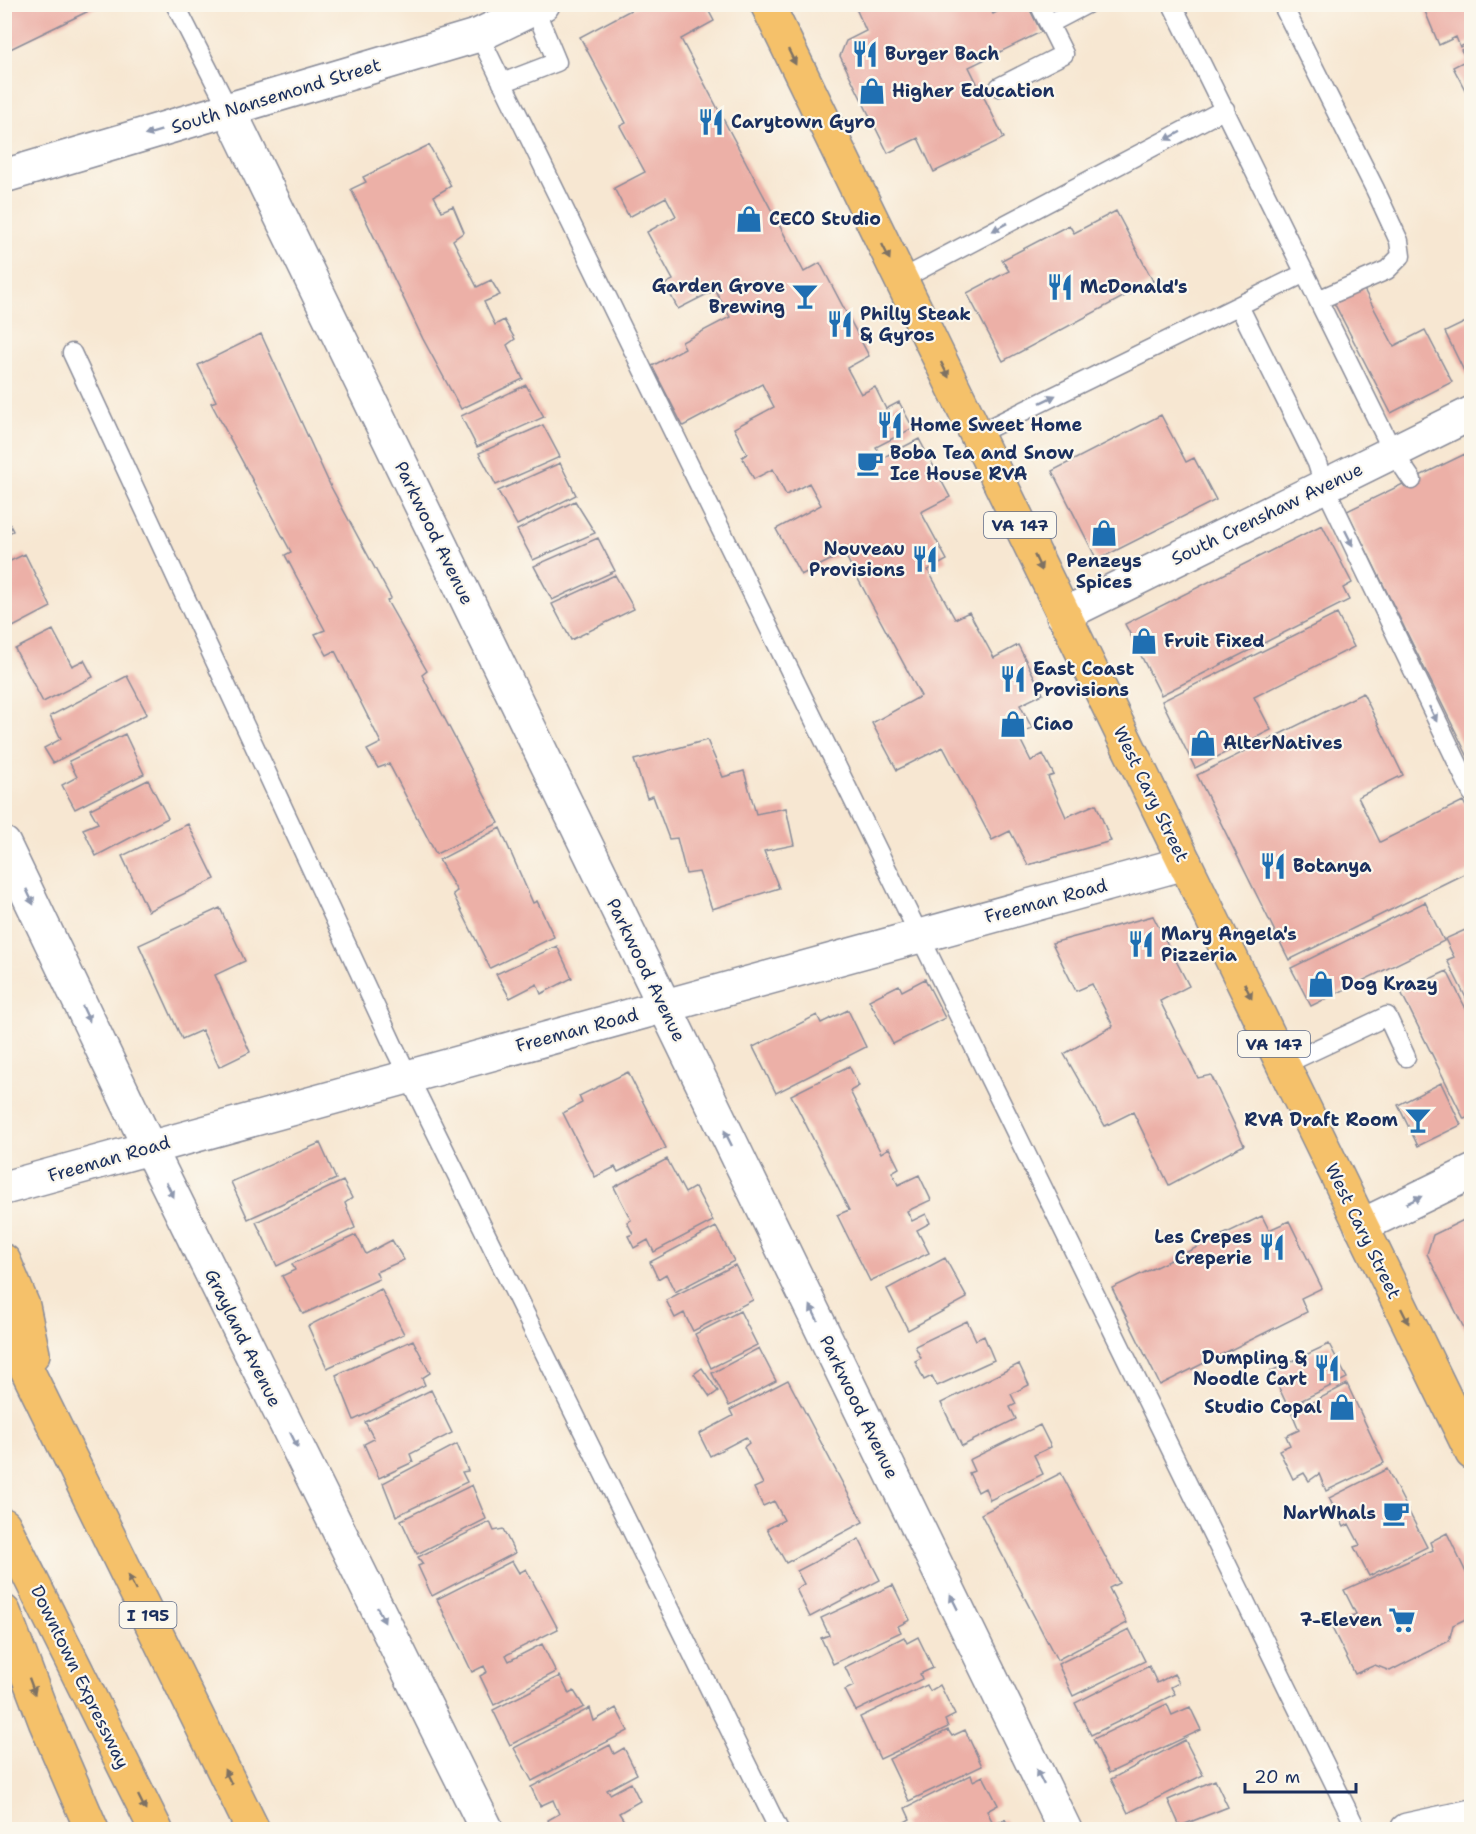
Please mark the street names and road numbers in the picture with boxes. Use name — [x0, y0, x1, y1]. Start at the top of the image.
street label: South Nansemond Street — [168, 53, 384, 139]
street label: Parkwood Avenue — [389, 457, 479, 609]
street label: South Crenshaw Avenue — [1167, 457, 1367, 571]
road number: VA 147 — [984, 512, 1056, 538]
street label: West Cary Street — [1108, 722, 1194, 866]
street label: Freeman Road — [982, 873, 1110, 929]
street label: Parkwood Avenue — [601, 894, 691, 1046]
street label: Freeman Road — [513, 1002, 641, 1058]
road number: VA 147 — [1238, 1031, 1310, 1057]
street label: Freeman Road — [45, 1130, 173, 1188]
street label: West Cary Street — [1320, 1159, 1406, 1303]
street label: Grayland Avenue — [199, 1265, 287, 1411]
street label: Parkwood Avenue — [814, 1331, 904, 1483]
street label: Downtown Expressway — [25, 1581, 135, 1773]
road number: I 195 — [120, 1602, 176, 1628]

